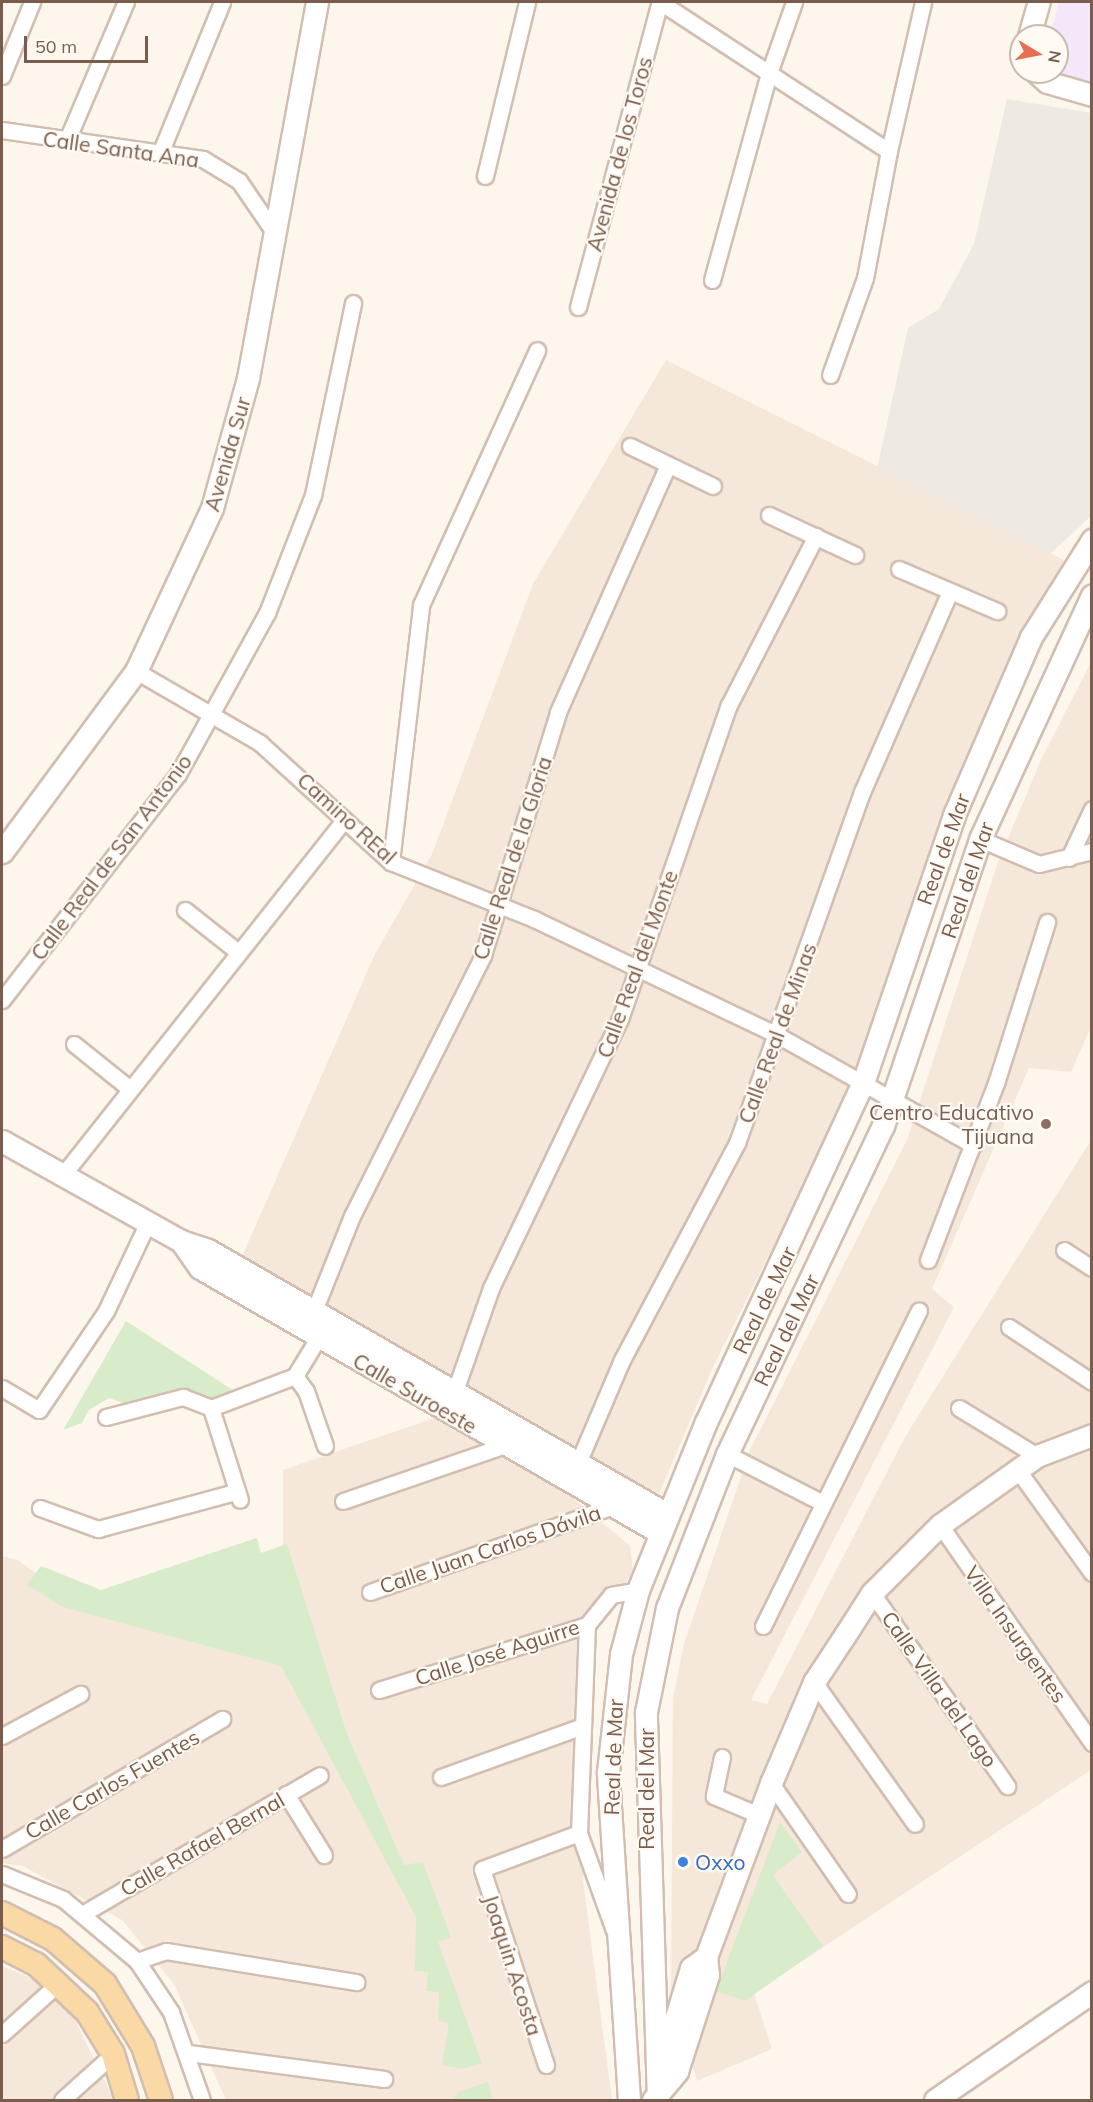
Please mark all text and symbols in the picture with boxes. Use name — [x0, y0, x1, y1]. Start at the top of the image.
scale bar — [27, 24, 152, 62]
north arrow — [1009, 24, 1069, 84]
text: 50 m — [35, 35, 77, 58]
text: N — [1044, 49, 1066, 64]
street label: Avenida de los Toros — [581, 54, 657, 254]
street label: Calle Santa Ana — [41, 126, 201, 172]
street label: Avenida Sur — [199, 394, 255, 514]
street label: Calle Real de San Antonio — [25, 749, 197, 965]
street label: Calle Real de la Gloria — [467, 753, 557, 963]
street label: Camino REal — [292, 767, 402, 869]
street label: Real de Mar — [911, 790, 975, 908]
street label: Real del Mar — [935, 818, 999, 942]
street label: Calle Real del Monte — [591, 867, 683, 1061]
street label: Calle Real de Minas — [733, 939, 821, 1127]
place label: Centro Educativo Tijuana — [869, 1099, 1034, 1149]
marker: Centro Educativo Tijuana — [1039, 1117, 1053, 1131]
street label: Real de Mar — [727, 1242, 801, 1358]
street label: Real del Mar — [748, 1270, 824, 1390]
street label: Calle Suroeste — [349, 1347, 481, 1439]
street label: Calle Juan Carlos Dávila — [376, 1499, 604, 1599]
street label: Villa Insurgentes — [960, 1561, 1072, 1707]
street label: Calle Villa del Lago — [877, 1606, 1003, 1772]
street label: Calle José Aguirre — [412, 1614, 582, 1690]
street label: Real de Mar — [598, 1698, 628, 1816]
street label: Calle Carlos Fuentes — [20, 1724, 204, 1844]
street label: Real del Mar — [633, 1728, 659, 1850]
street label: Calle Rafael Bernal — [115, 1787, 289, 1901]
place label: Oxxo — [695, 1849, 745, 1875]
marker: Oxxo — [676, 1855, 690, 1869]
street label: Joaquin Acosta — [478, 1891, 548, 2039]

